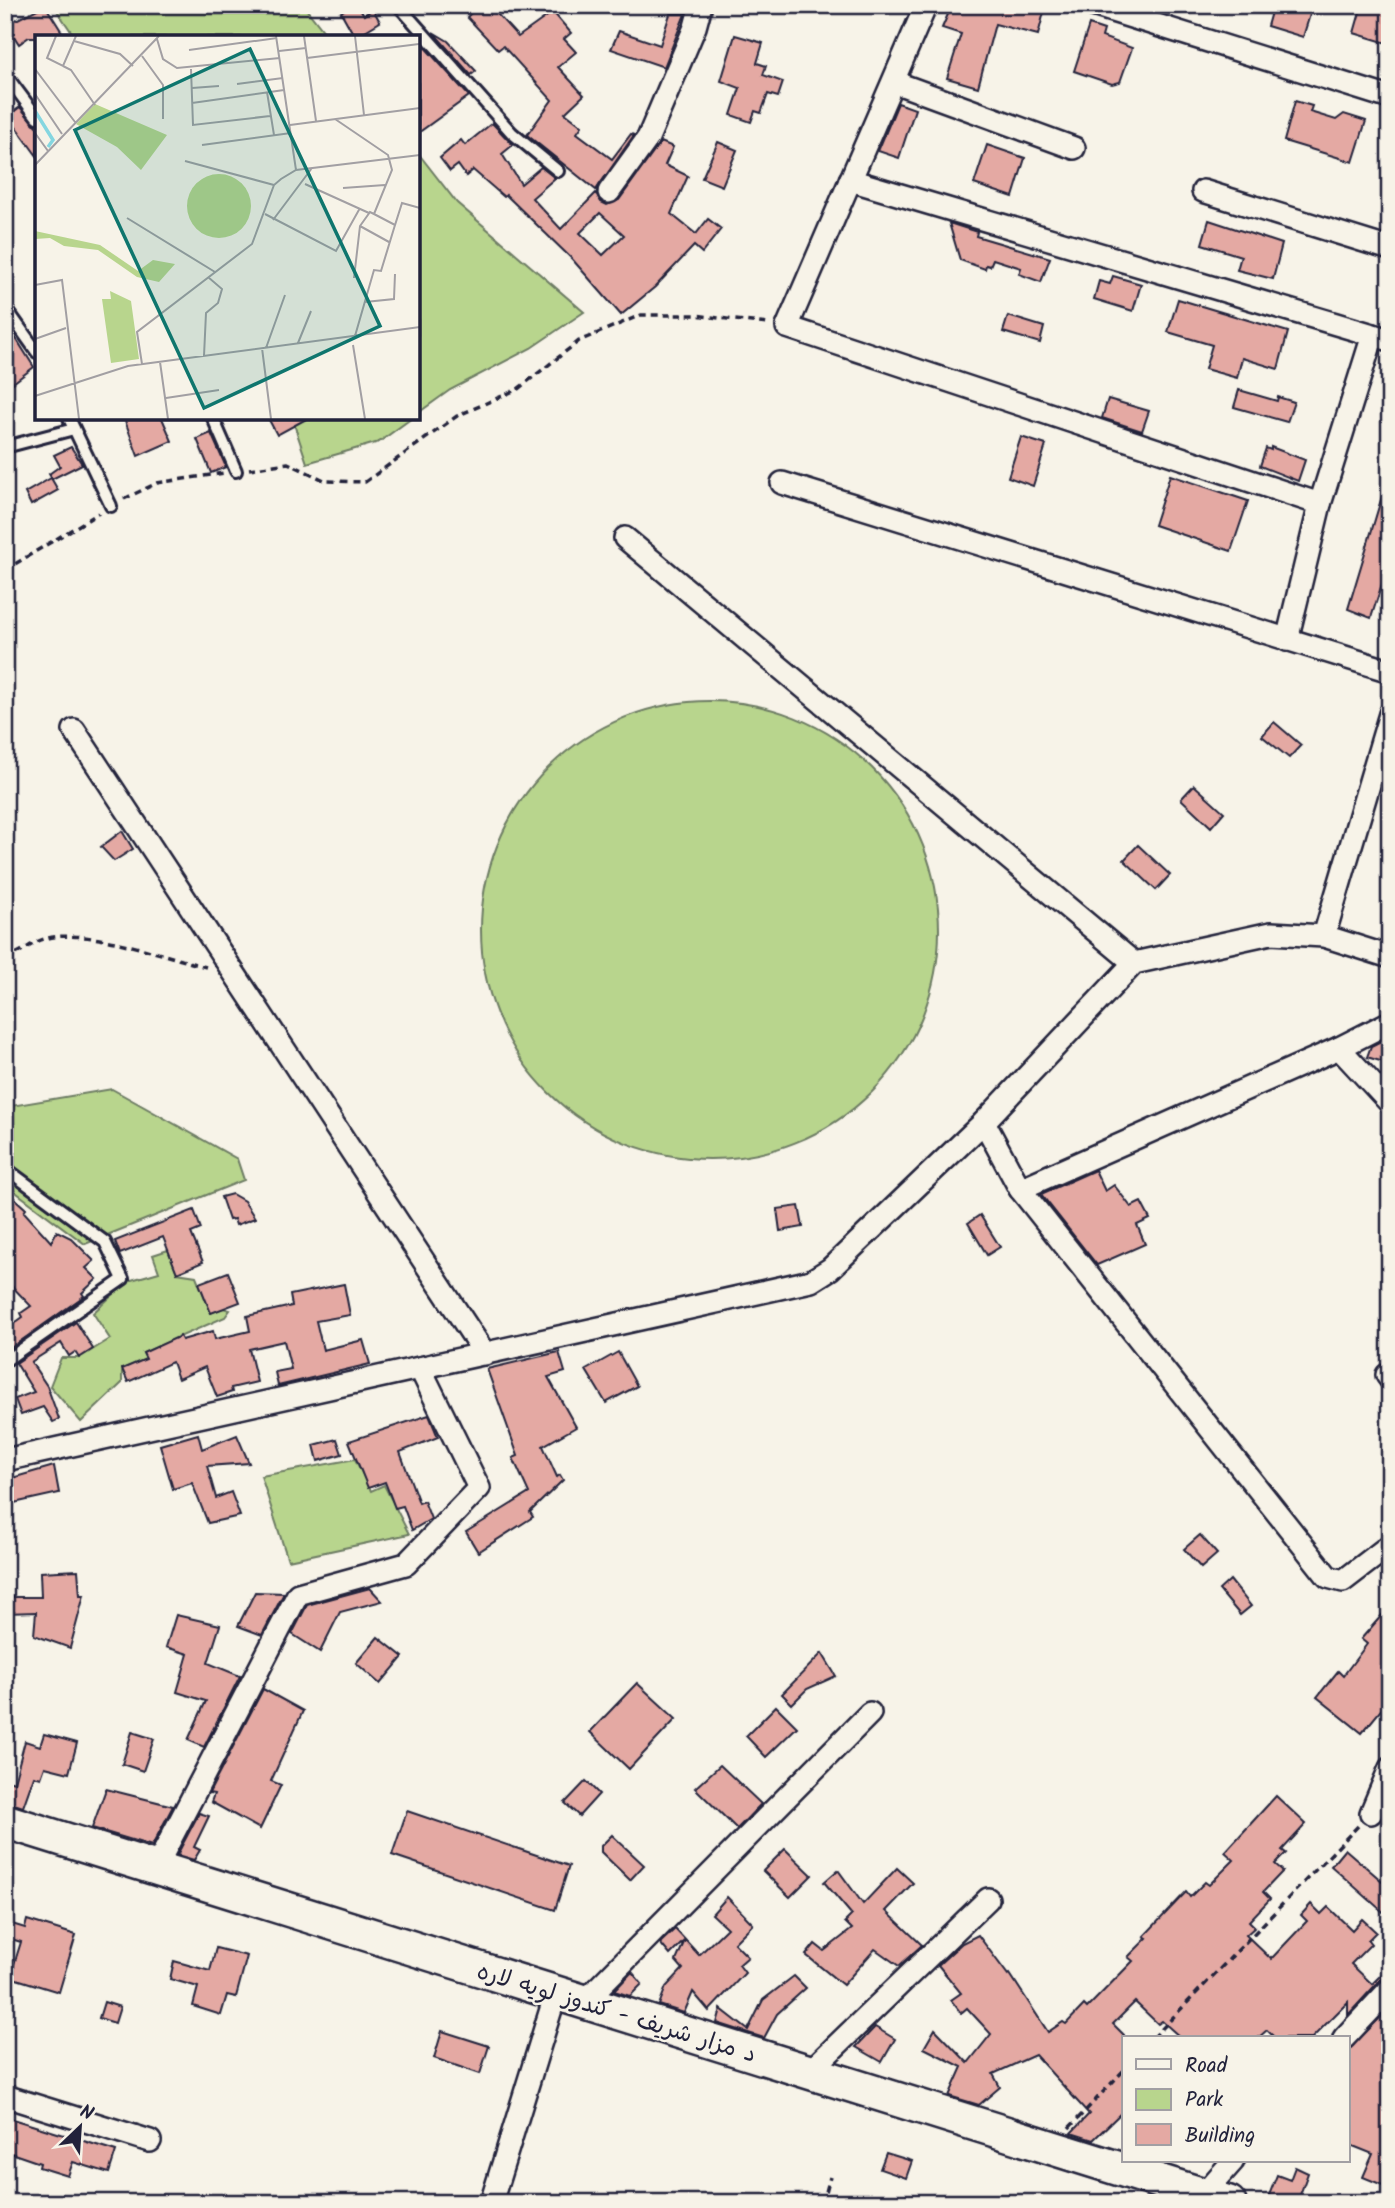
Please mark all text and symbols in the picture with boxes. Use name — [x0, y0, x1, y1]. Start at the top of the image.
inset map — [35, 35, 420, 420]
street label: د مزار شریف - کندوز لویه لاره — [472, 1954, 761, 2074]
legend — [1122, 2036, 1350, 2162]
text: Road — [1185, 2050, 1228, 2083]
text: Park — [1185, 2084, 1223, 2117]
north arrow — [46, 2092, 116, 2162]
text: N — [75, 2097, 98, 2130]
text: Building — [1185, 2120, 1255, 2153]

